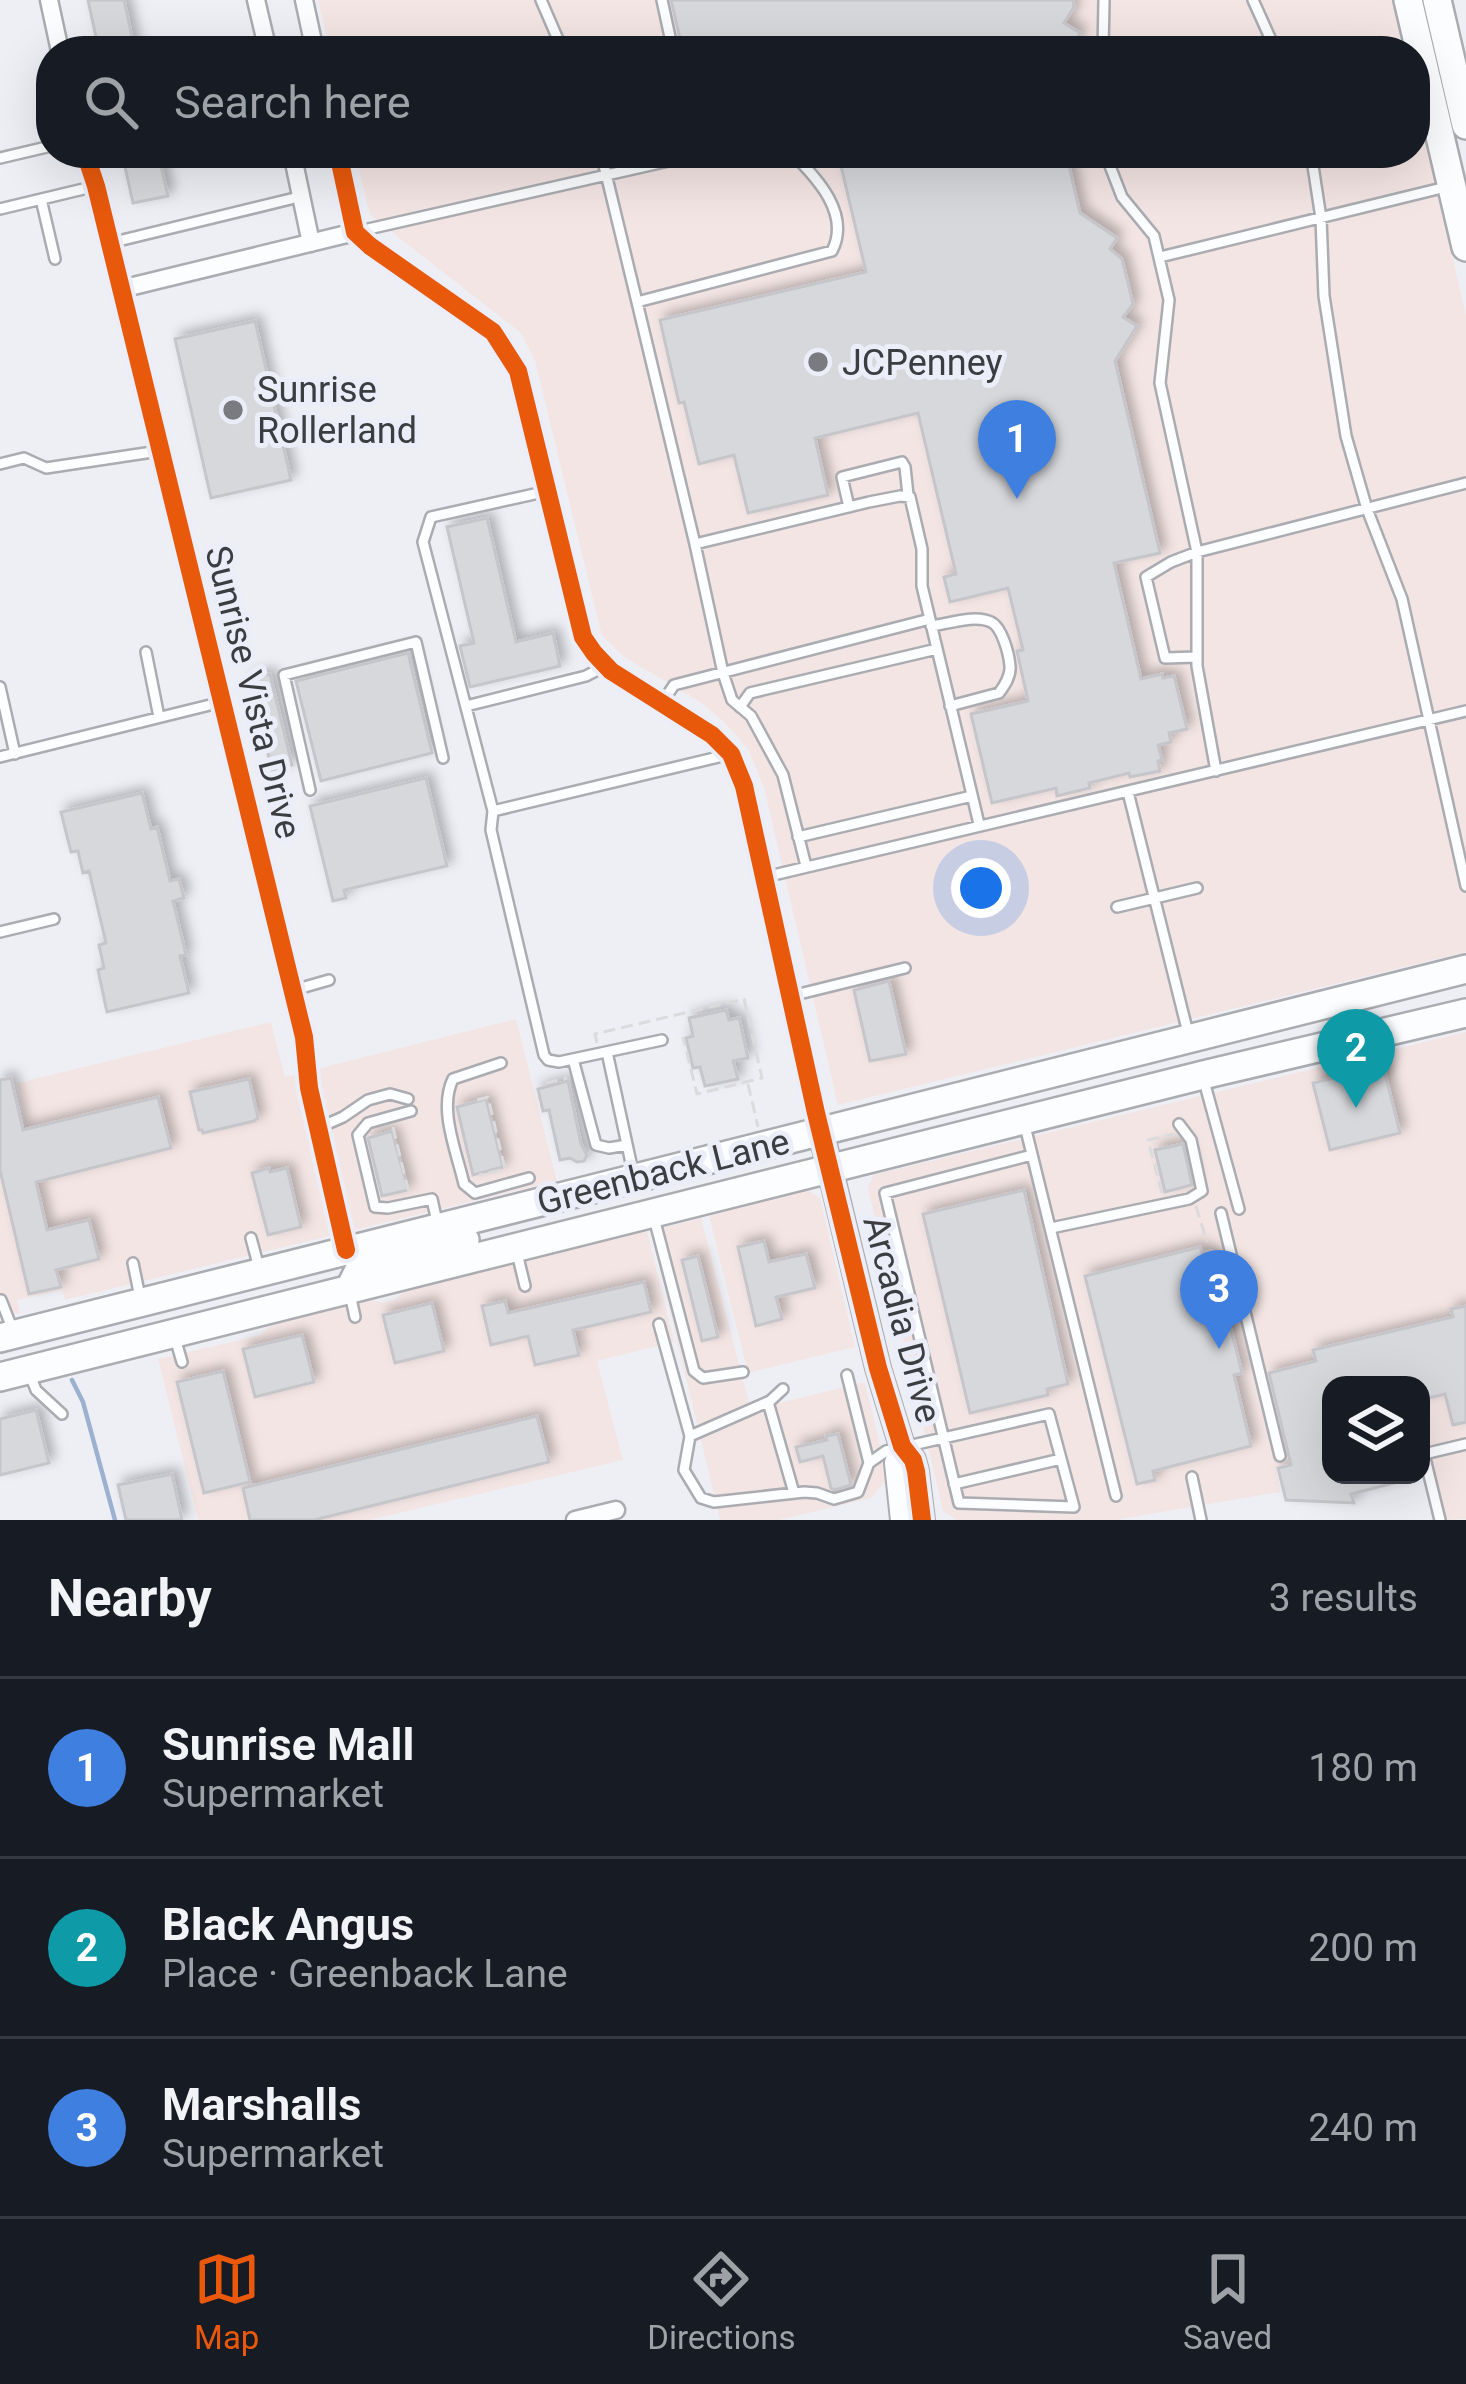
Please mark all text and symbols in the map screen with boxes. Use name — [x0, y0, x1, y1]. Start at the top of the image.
search box — [36, 36, 1430, 168]
icon: search — [78, 69, 144, 135]
text: Search here — [174, 76, 411, 129]
place label: JCPenney — [842, 342, 1003, 384]
marker: JCPenney — [805, 349, 831, 375]
place label: Sunrise Rollerland — [257, 369, 417, 452]
marker: Sunrise Rollerland — [220, 397, 246, 423]
pin: 1 — [978, 400, 1056, 499]
street label: Sunrise Vista Drive — [196, 542, 310, 843]
your location — [951, 858, 1011, 918]
pin: 2 — [1317, 1009, 1395, 1108]
street label: Greenback Lane — [533, 1120, 794, 1224]
street label: Arcadia Drive — [854, 1211, 950, 1427]
pin: 3 — [1180, 1250, 1258, 1349]
map controls — [1322, 1376, 1430, 1484]
button: layers — [1322, 1376, 1430, 1484]
text: Nearby — [48, 1569, 212, 1628]
text: 3 results — [1269, 1575, 1418, 1621]
text: Sunrise Mall — [162, 1718, 414, 1771]
text: 1 — [76, 1745, 98, 1791]
text: 180 m — [1308, 1745, 1418, 1791]
text: Supermarket — [162, 1771, 384, 1817]
text: Black Angus — [162, 1898, 414, 1951]
text: 2 — [76, 1925, 98, 1971]
text: 200 m — [1308, 1925, 1418, 1971]
text: Place · Greenback Lane — [162, 1951, 568, 1997]
text: Marshalls — [162, 2078, 361, 2131]
text: 3 — [76, 2105, 98, 2151]
text: 240 m — [1308, 2105, 1418, 2151]
text: Supermarket — [162, 2131, 384, 2177]
tab: Map — [194, 2246, 260, 2357]
tab: Directions — [647, 2246, 796, 2357]
tab: Saved — [1183, 2246, 1272, 2357]

